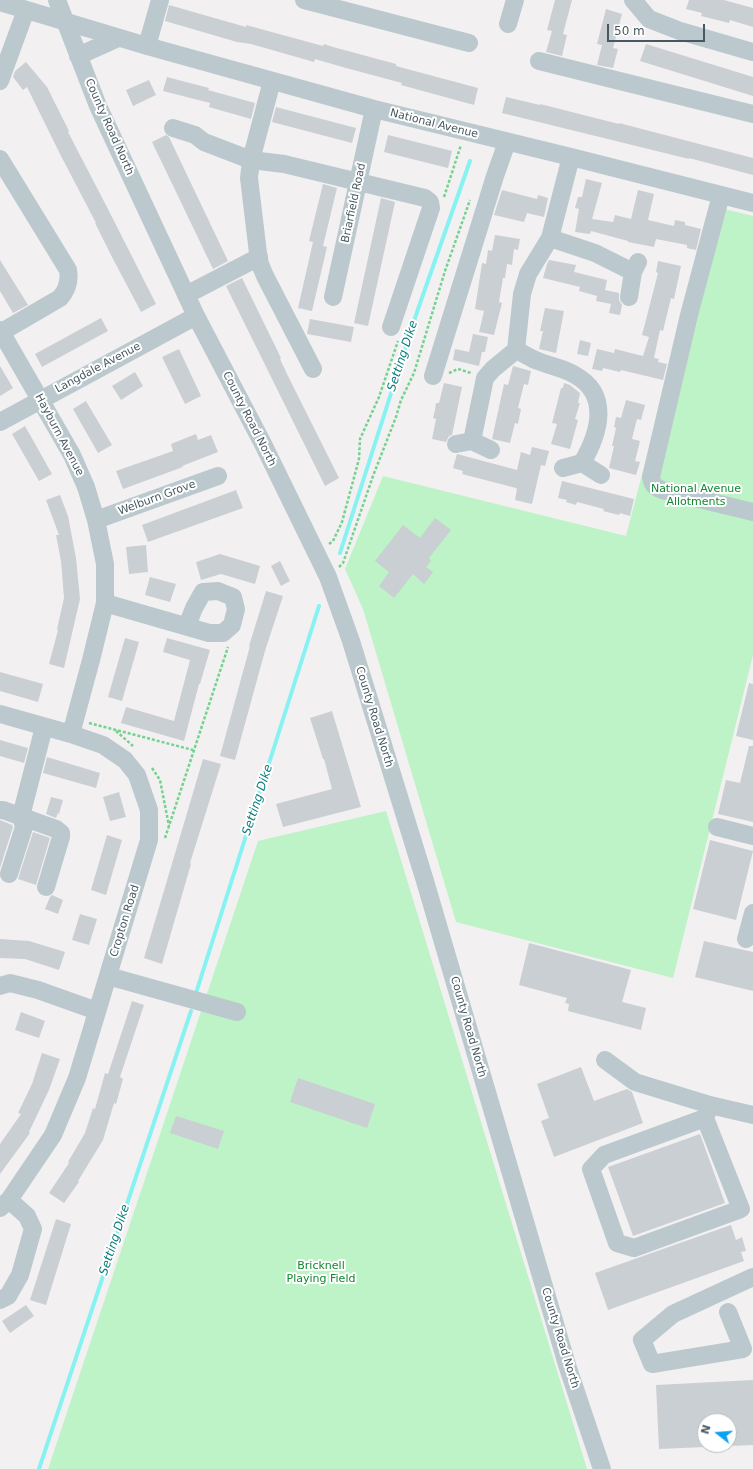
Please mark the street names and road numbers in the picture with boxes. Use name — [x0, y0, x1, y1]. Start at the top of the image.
street label: County Road North — [82, 77, 136, 177]
street label: National Avenue — [389, 107, 479, 141]
street label: Briarfield Road — [339, 162, 369, 244]
street label: Langdale Avenue — [53, 340, 143, 396]
street label: County Road North — [219, 369, 279, 469]
street label: Hayburn Avenue — [32, 392, 86, 478]
street label: Welburn Grove — [116, 478, 198, 518]
street label: County Road North — [352, 665, 396, 769]
street label: Cropton Road — [108, 883, 142, 959]
street label: County Road North — [447, 975, 489, 1079]
street label: County Road North — [538, 1286, 582, 1390]

